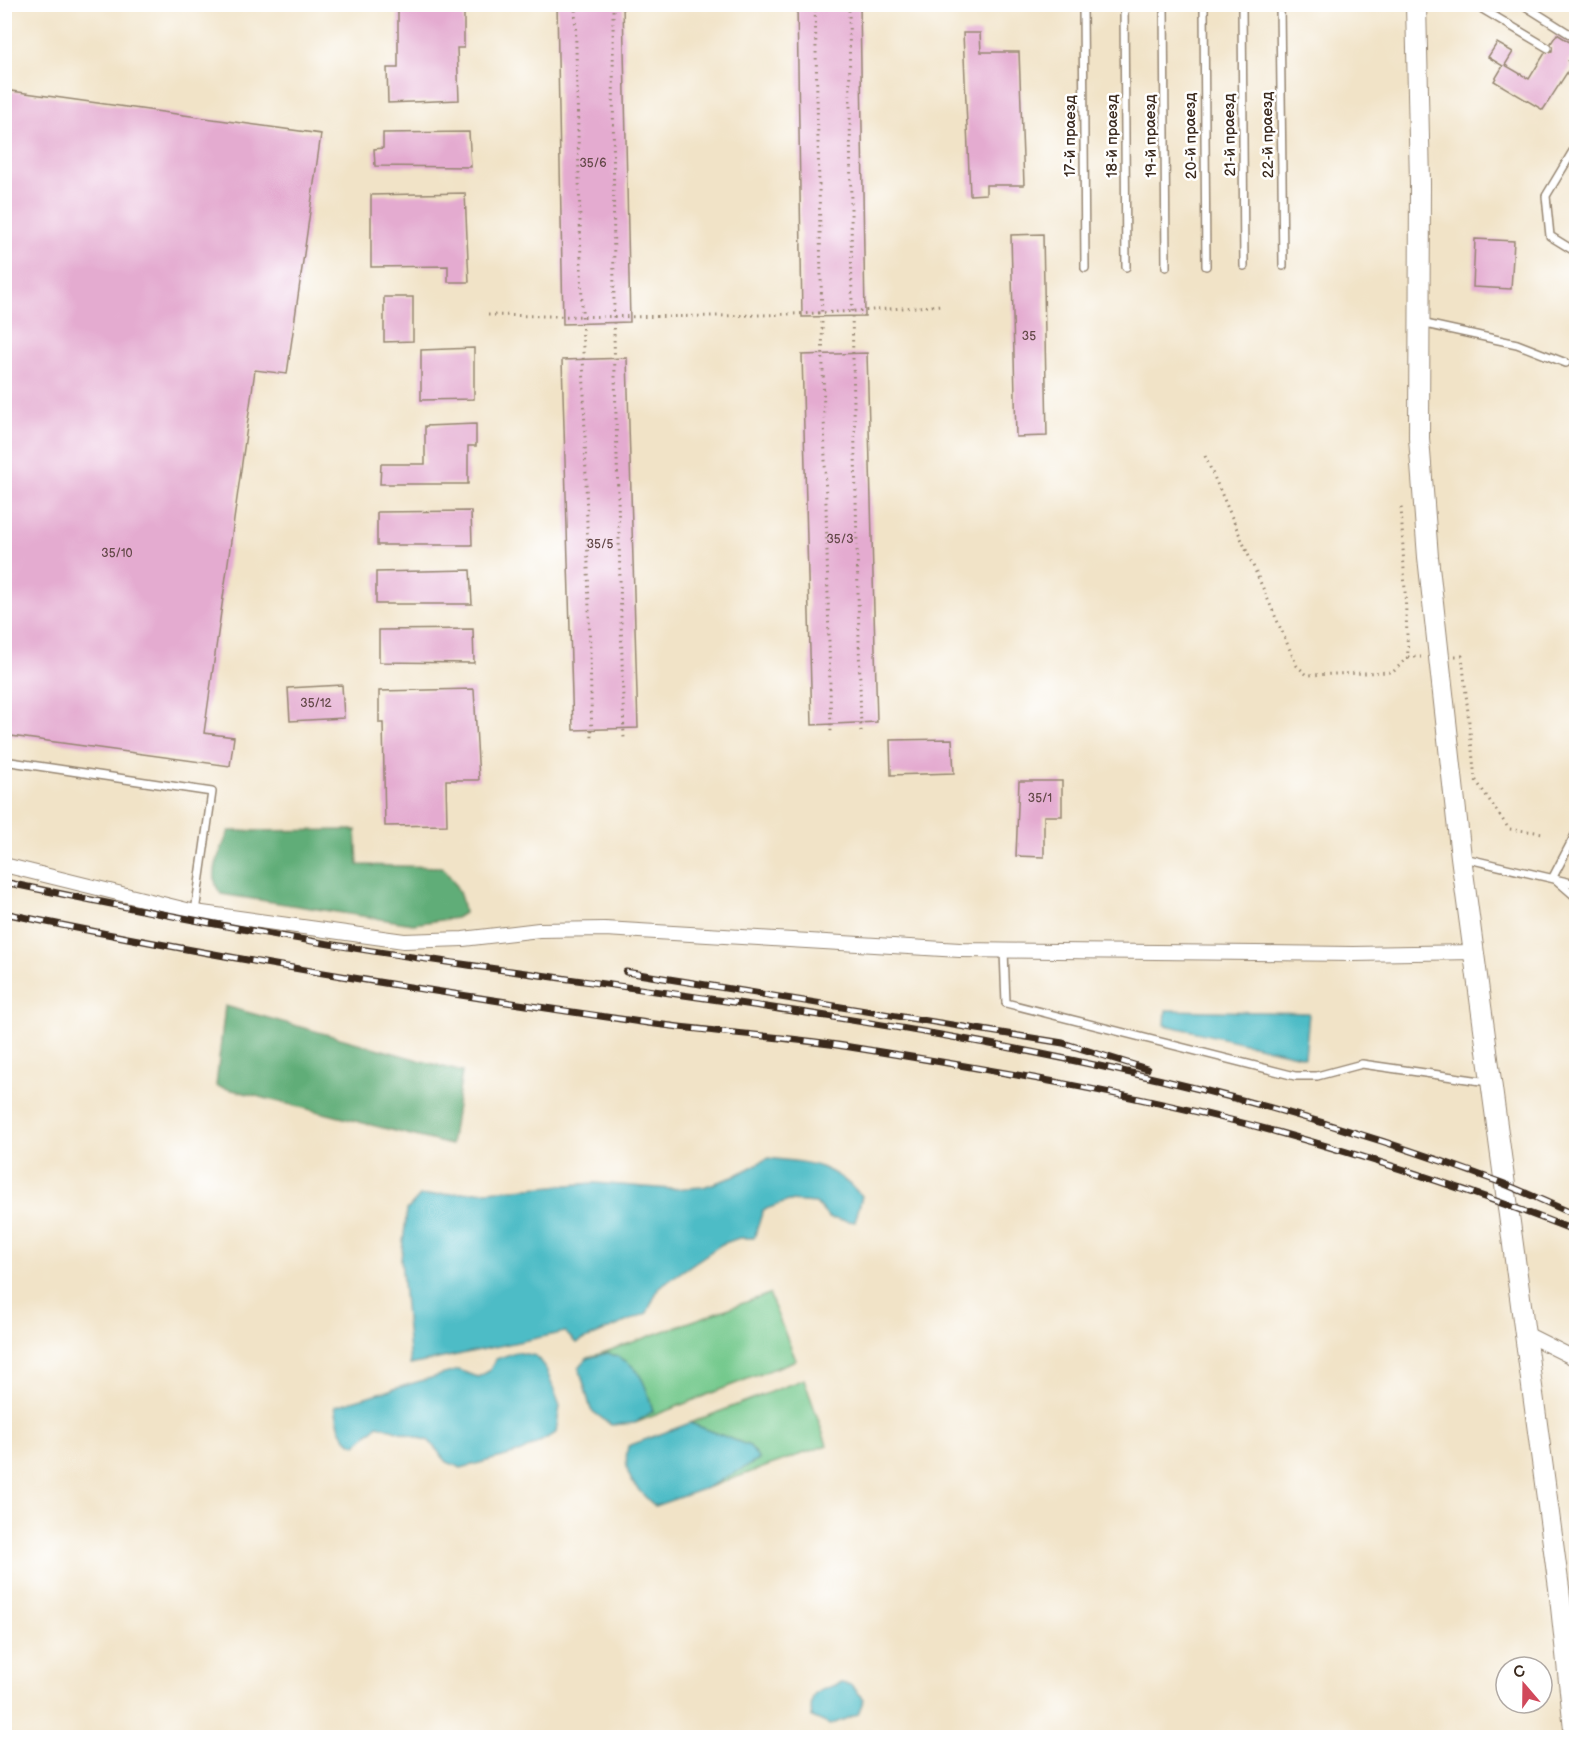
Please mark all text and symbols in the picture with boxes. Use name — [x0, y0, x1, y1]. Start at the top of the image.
street label: 22-й праезд — [1258, 92, 1278, 178]
street label: 20-й праезд — [1181, 93, 1201, 179]
street label: 21-й праезд — [1220, 93, 1240, 177]
street label: 18-й праезд — [1103, 94, 1122, 178]
street label: 19-й праезд — [1141, 94, 1161, 178]
street label: 17-й праезд — [1061, 95, 1080, 177]
house number: 35/6 — [579, 156, 607, 171]
house number: 35 — [1022, 329, 1036, 344]
house number: 35/3 — [826, 532, 854, 547]
house number: 35/5 — [587, 537, 613, 552]
house number: 35/10 — [101, 546, 133, 561]
house number: 35/12 — [300, 696, 332, 711]
house number: 35/1 — [1028, 791, 1052, 806]
north arrow — [1494, 1655, 1554, 1715]
text: С — [1511, 1661, 1528, 1683]

